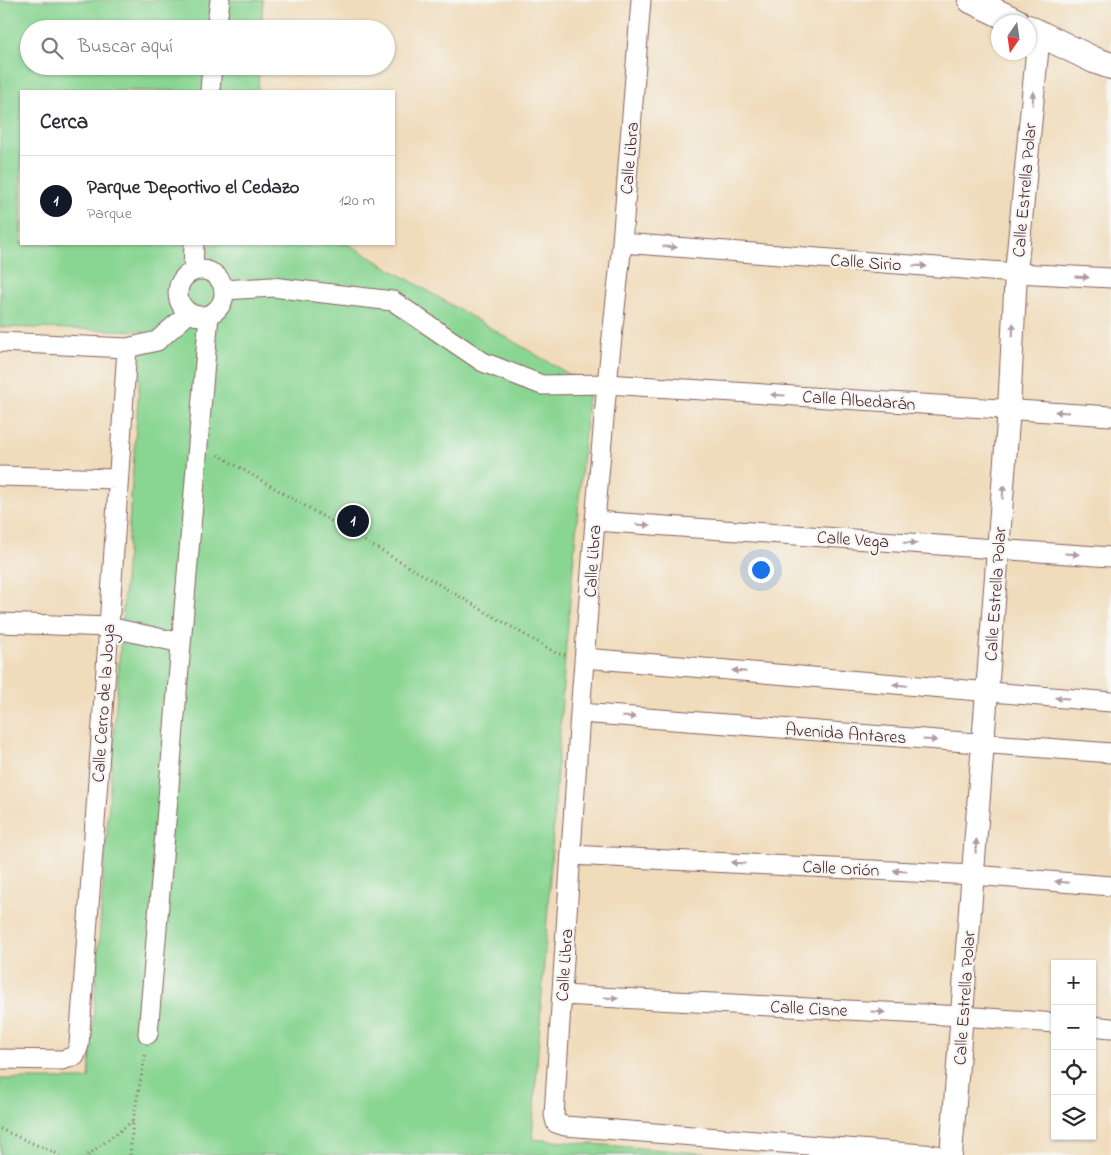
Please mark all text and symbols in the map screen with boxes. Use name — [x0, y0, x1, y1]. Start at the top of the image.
north arrow — [991, 15, 1036, 60]
search box — [20, 20, 395, 75]
icon: search — [38, 34, 66, 62]
text: Buscar aquí — [78, 34, 173, 61]
one-way arrow — [1029, 90, 1037, 106]
text: Cerca — [40, 108, 88, 138]
street label: Calle Libra — [615, 121, 647, 196]
street label: Calle Estrella Polar — [1007, 122, 1045, 258]
text: Parque Deportivo el Cedazo — [87, 175, 300, 202]
text: 1 — [53, 189, 59, 213]
text: 120 m — [339, 189, 375, 213]
text: Parque — [87, 202, 132, 226]
one-way arrow — [663, 243, 679, 251]
street label: Calle Sirio — [829, 249, 902, 279]
one-way arrow — [912, 262, 928, 270]
one-way arrow — [1074, 273, 1090, 281]
one-way arrow — [1009, 321, 1017, 337]
street label: Calle Albedarán — [801, 385, 916, 419]
one-way arrow — [770, 390, 786, 398]
one-way arrow — [1054, 408, 1070, 416]
one-way arrow — [999, 483, 1007, 499]
pin: 1 — [337, 502, 369, 540]
one-way arrow — [636, 521, 652, 529]
street label: Calle Libra — [578, 524, 610, 598]
street label: Calle Vega — [816, 525, 890, 557]
street label: Calle Estrella Polar — [979, 526, 1015, 662]
one-way arrow — [902, 539, 918, 547]
one-way arrow — [1065, 550, 1081, 558]
your location — [748, 557, 774, 583]
street label: Calle Cerro de la Joya — [86, 623, 124, 783]
one-way arrow — [730, 667, 746, 675]
one-way arrow — [892, 680, 908, 688]
one-way arrow — [1054, 694, 1070, 702]
one-way arrow — [621, 713, 637, 721]
street label: Avenida Antares — [784, 718, 907, 752]
one-way arrow — [923, 736, 939, 744]
one-way arrow — [972, 837, 980, 853]
street label: Calle Orión — [802, 855, 880, 885]
one-way arrow — [730, 859, 746, 867]
one-way arrow — [892, 867, 908, 875]
one-way arrow — [1054, 878, 1070, 886]
street label: Calle Libra — [550, 928, 582, 1002]
street label: Calle Estrella Polar — [948, 930, 984, 1066]
map controls — [1051, 960, 1096, 1140]
button: + — [1051, 960, 1096, 1005]
one-way arrow — [603, 994, 619, 1002]
street label: Calle Cisne — [770, 995, 849, 1025]
button: − — [1051, 1005, 1096, 1050]
one-way arrow — [870, 1008, 886, 1016]
button: locate — [1051, 1050, 1096, 1095]
button: layers — [1051, 1095, 1096, 1140]

